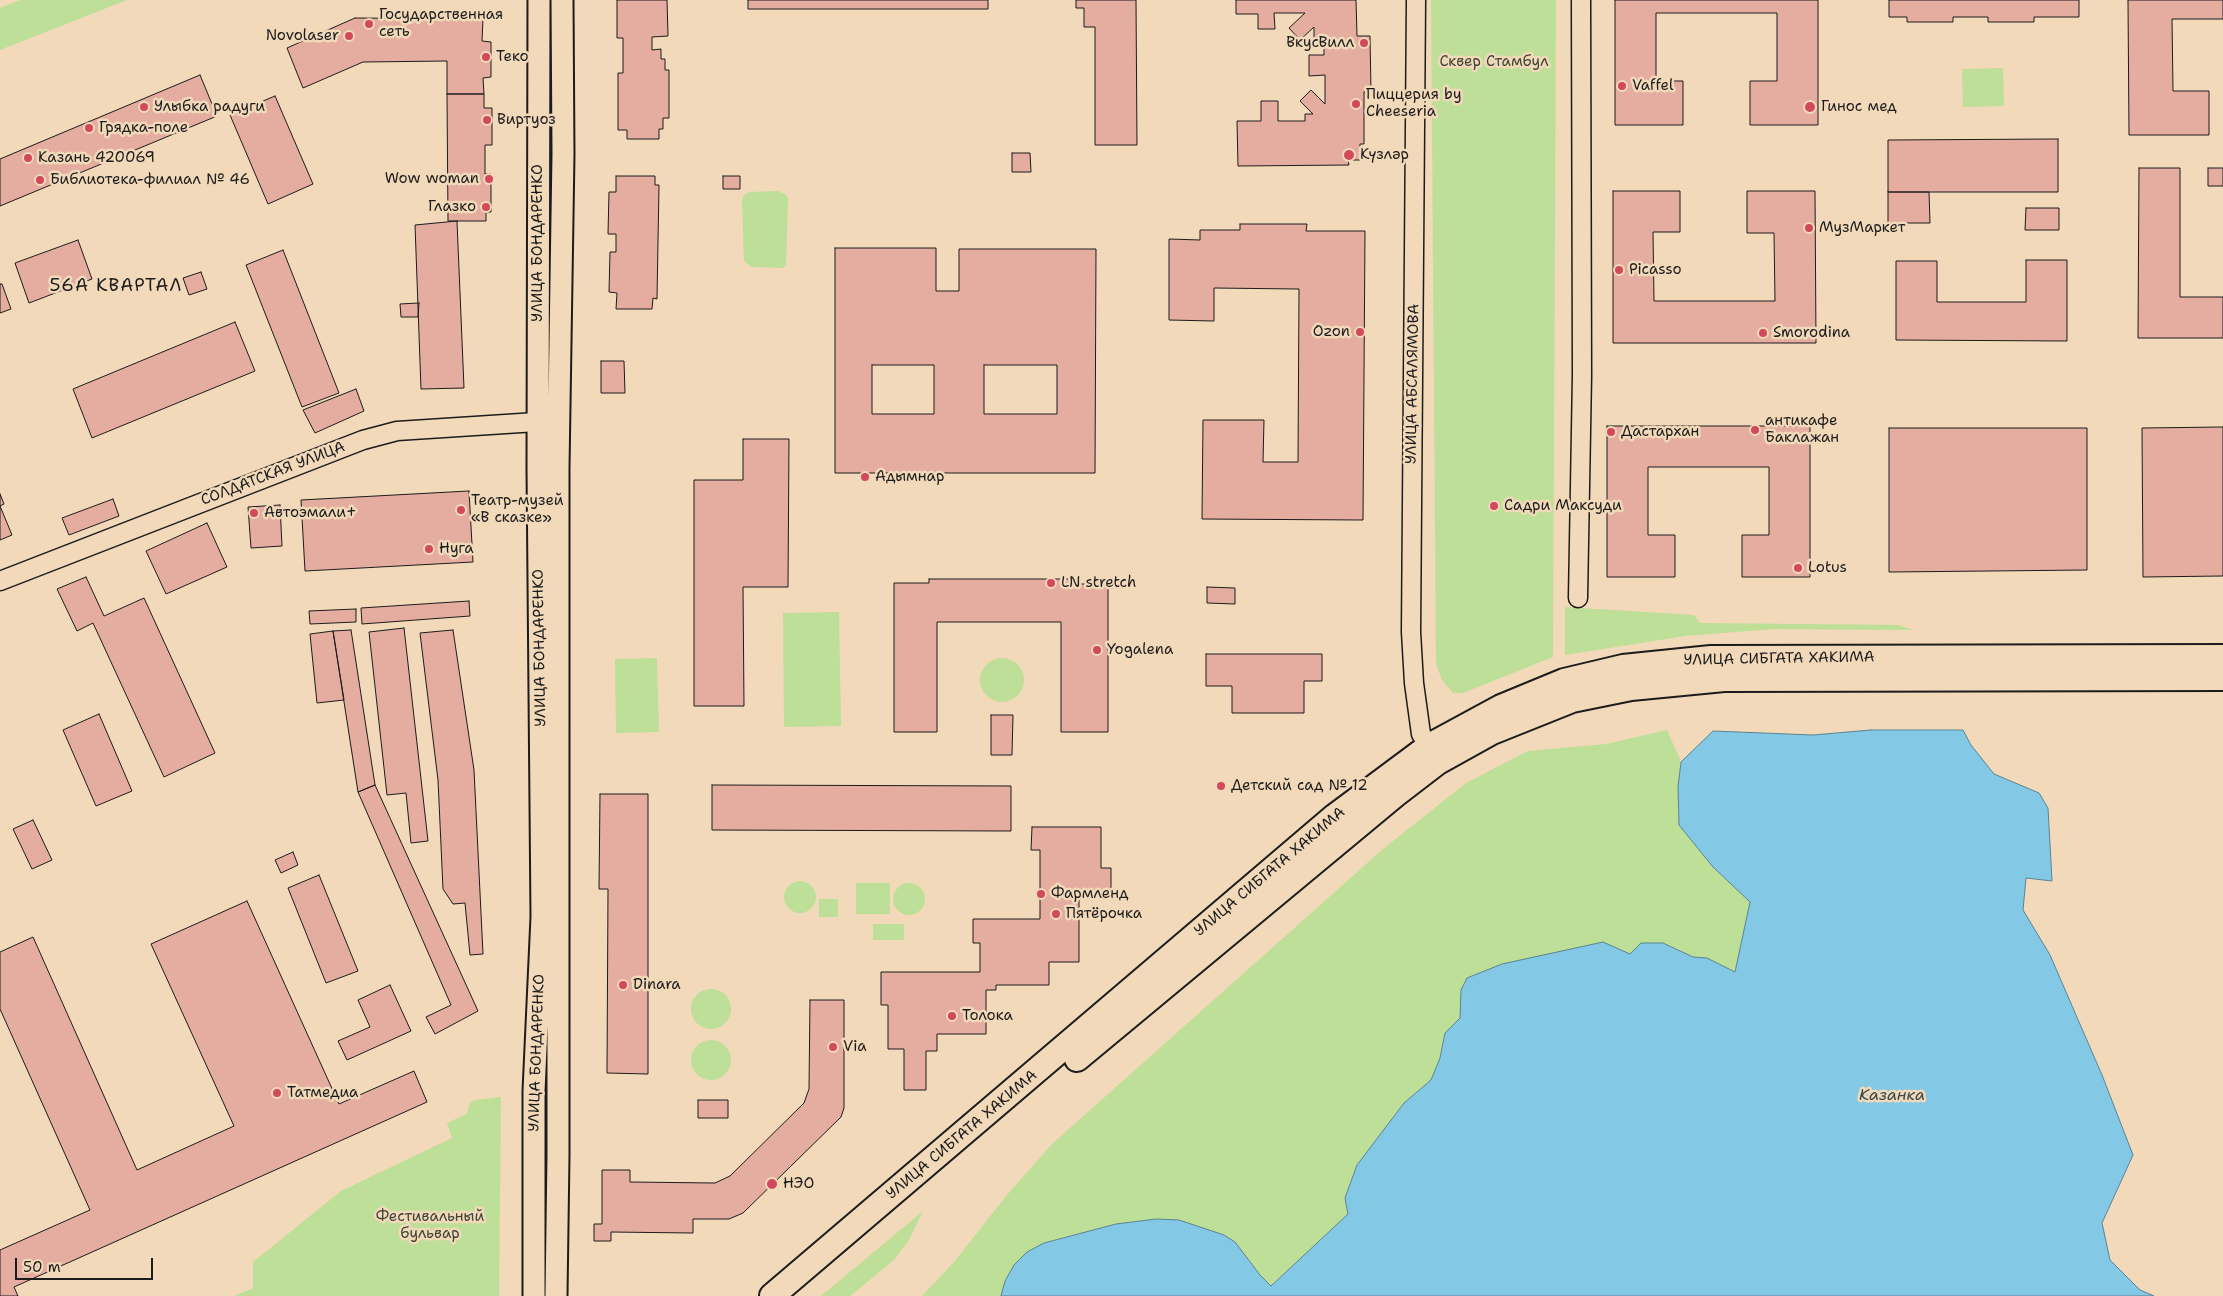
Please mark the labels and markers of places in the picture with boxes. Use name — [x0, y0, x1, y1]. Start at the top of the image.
place label: Государственная сеть — [379, 6, 503, 41]
marker: Государственная сеть — [363, 18, 375, 30]
place label: Novolaser — [266, 27, 339, 45]
marker: Novolaser — [343, 30, 355, 42]
place label: ВкусВилл — [1286, 34, 1354, 52]
marker: ВкусВилл — [1358, 37, 1370, 49]
place label: Теко — [496, 48, 529, 66]
marker: Теко — [480, 51, 492, 63]
place label: Vaffel — [1632, 77, 1673, 95]
marker: Vaffel — [1616, 80, 1628, 92]
place label: Пиццерия by Cheeseria — [1366, 86, 1462, 121]
place label: Улыбка радуги — [154, 98, 265, 116]
marker: Пиццерия by Cheeseria — [1350, 98, 1362, 110]
place label: Гинос мед — [1821, 98, 1897, 116]
marker: Гинос мед — [1803, 100, 1817, 114]
marker: Улыбка радуги — [138, 101, 150, 113]
place label: Виртуоз — [497, 111, 556, 129]
marker: Виртуоз — [481, 114, 493, 126]
place label: Грядка-поле — [99, 119, 188, 137]
marker: Грядка-поле — [83, 122, 95, 134]
place label: Күзләр — [1360, 146, 1409, 164]
marker: Күзләр — [1342, 148, 1356, 162]
place label: Казань 420069 — [38, 149, 155, 167]
marker: Казань 420069 — [22, 152, 34, 164]
place label: Wow woman — [385, 170, 479, 188]
place label: Библиотека-филиал № 46 — [50, 171, 250, 189]
marker: Wow woman — [483, 173, 495, 185]
marker: Библиотека-филиал № 46 — [34, 174, 46, 186]
place label: Глазко — [428, 198, 476, 216]
marker: Глазко — [480, 201, 492, 213]
place label: МузМаркет — [1819, 219, 1905, 237]
marker: МузМаркет — [1803, 222, 1815, 234]
place label: Picasso — [1629, 261, 1682, 279]
marker: Picasso — [1613, 264, 1625, 276]
place label: Ozon — [1313, 323, 1350, 341]
place label: Smorodina — [1773, 324, 1850, 342]
marker: Ozon — [1354, 326, 1366, 338]
marker: Smorodina — [1757, 327, 1769, 339]
place label: антикафе Баклажан — [1765, 412, 1839, 447]
place label: Дастархан — [1621, 423, 1699, 441]
marker: антикафе Баклажан — [1749, 424, 1761, 436]
marker: Дастархан — [1605, 426, 1617, 438]
place label: Адымнар — [875, 468, 944, 486]
marker: Адымнар — [859, 471, 871, 483]
place label: Театр-музей «В сказке» — [471, 492, 564, 527]
place label: Садри Максуди — [1504, 497, 1622, 515]
marker: Садри Максуди — [1488, 500, 1500, 512]
place label: Автоэмали+ — [264, 504, 357, 522]
marker: Театр-музей «В сказке» — [455, 504, 467, 516]
marker: Автоэмали+ — [248, 507, 260, 519]
place label: Нуга — [439, 540, 474, 558]
marker: Нуга — [423, 543, 435, 555]
place label: Lotus — [1808, 559, 1847, 577]
marker: Lotus — [1792, 562, 1804, 574]
place label: LN stretch — [1061, 574, 1136, 592]
marker: LN stretch — [1045, 577, 1057, 589]
place label: Yogalena — [1107, 641, 1173, 659]
marker: Yogalena — [1091, 644, 1103, 656]
place label: Детский сад № 12 — [1231, 777, 1368, 795]
marker: Детский сад № 12 — [1215, 780, 1227, 792]
place label: Фармленд — [1051, 885, 1129, 903]
marker: Фармленд — [1035, 888, 1047, 900]
place label: Пятёрочка — [1066, 905, 1142, 923]
marker: Пятёрочка — [1050, 908, 1062, 920]
place label: Dinara — [633, 976, 681, 994]
marker: Dinara — [617, 979, 629, 991]
place label: Толока — [962, 1007, 1013, 1025]
marker: Толока — [946, 1010, 958, 1022]
place label: Via — [843, 1038, 866, 1056]
marker: Via — [827, 1041, 839, 1053]
place label: Татмедиа — [287, 1084, 358, 1102]
marker: Татмедиа — [271, 1087, 283, 1099]
place label: НЭО — [783, 1175, 814, 1193]
marker: НЭО — [765, 1177, 779, 1191]

